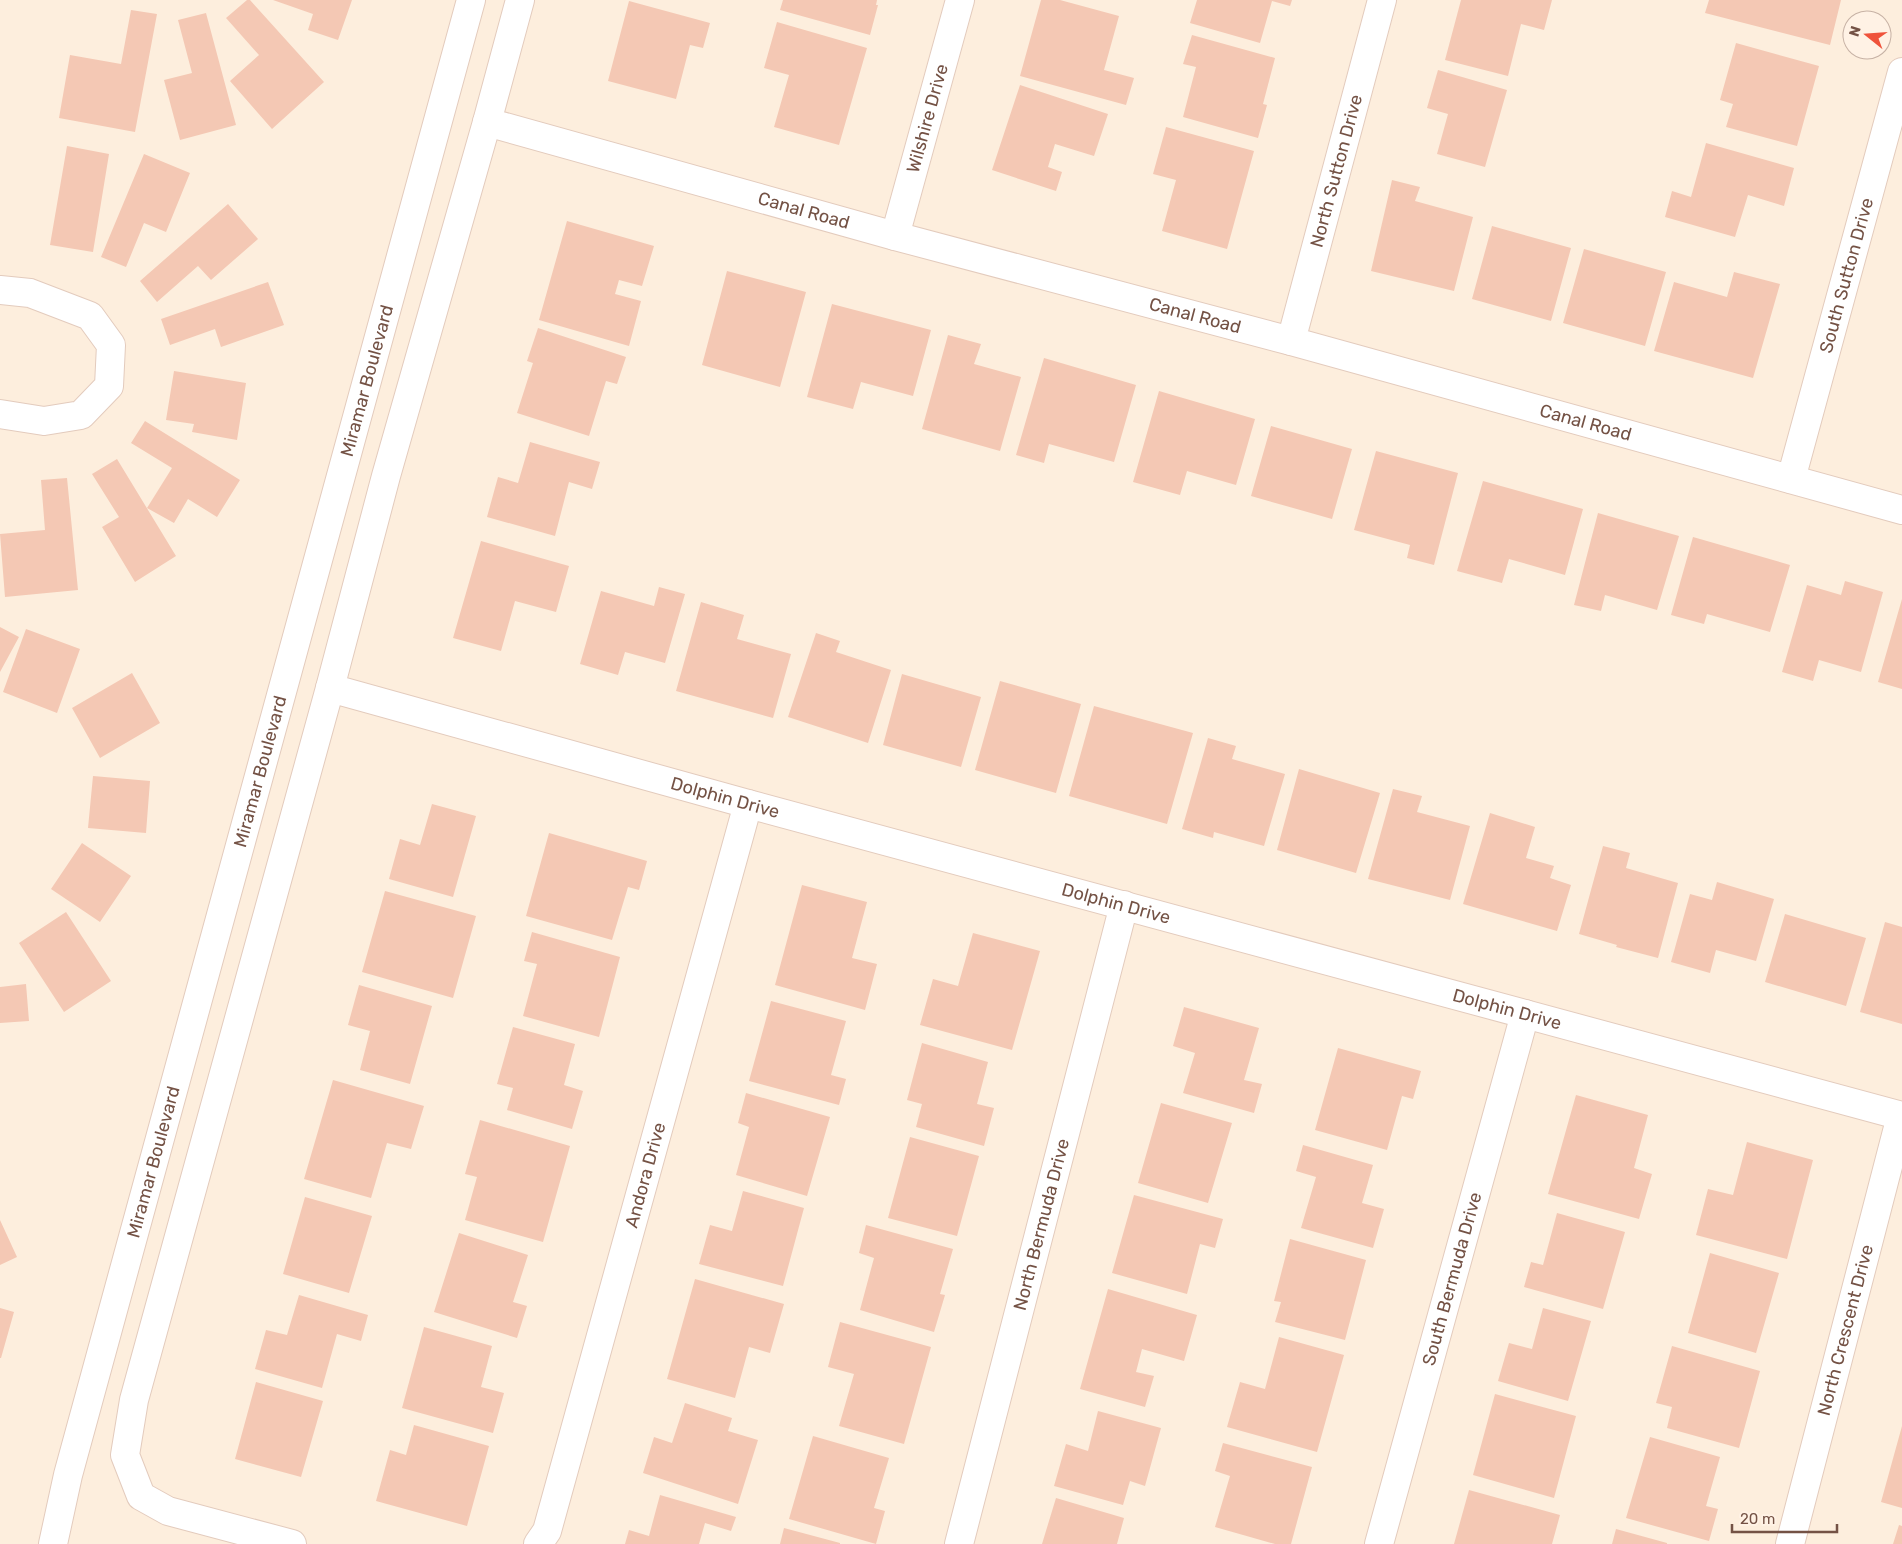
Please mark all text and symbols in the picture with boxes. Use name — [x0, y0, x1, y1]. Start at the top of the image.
north arrow — [1842, 10, 1892, 60]
text: N — [1845, 24, 1865, 39]
street label: Wilshire Drive — [902, 61, 953, 175]
street label: North Sutton Drive — [1305, 92, 1367, 250]
street label: Canal Road — [756, 187, 852, 234]
street label: South Sutton Drive — [1815, 195, 1878, 356]
street label: Canal Road — [1147, 293, 1243, 338]
street label: Miramar Boulevard — [336, 302, 398, 459]
street label: Canal Road — [1537, 399, 1634, 446]
street label: Miramar Boulevard — [229, 693, 291, 850]
street label: Dolphin Drive — [668, 772, 782, 823]
street label: Dolphin Drive — [1059, 878, 1173, 929]
street label: Dolphin Drive — [1450, 984, 1564, 1034]
street label: Miramar Boulevard — [122, 1084, 185, 1240]
street label: Andora Drive — [620, 1120, 670, 1230]
street label: North Bermuda Drive — [1009, 1136, 1074, 1313]
street label: South Bermuda Drive — [1418, 1190, 1486, 1368]
street label: North Crescent Drive — [1813, 1242, 1878, 1418]
scale bar — [1732, 1502, 1837, 1534]
text: 20 m — [1740, 1510, 1775, 1528]

